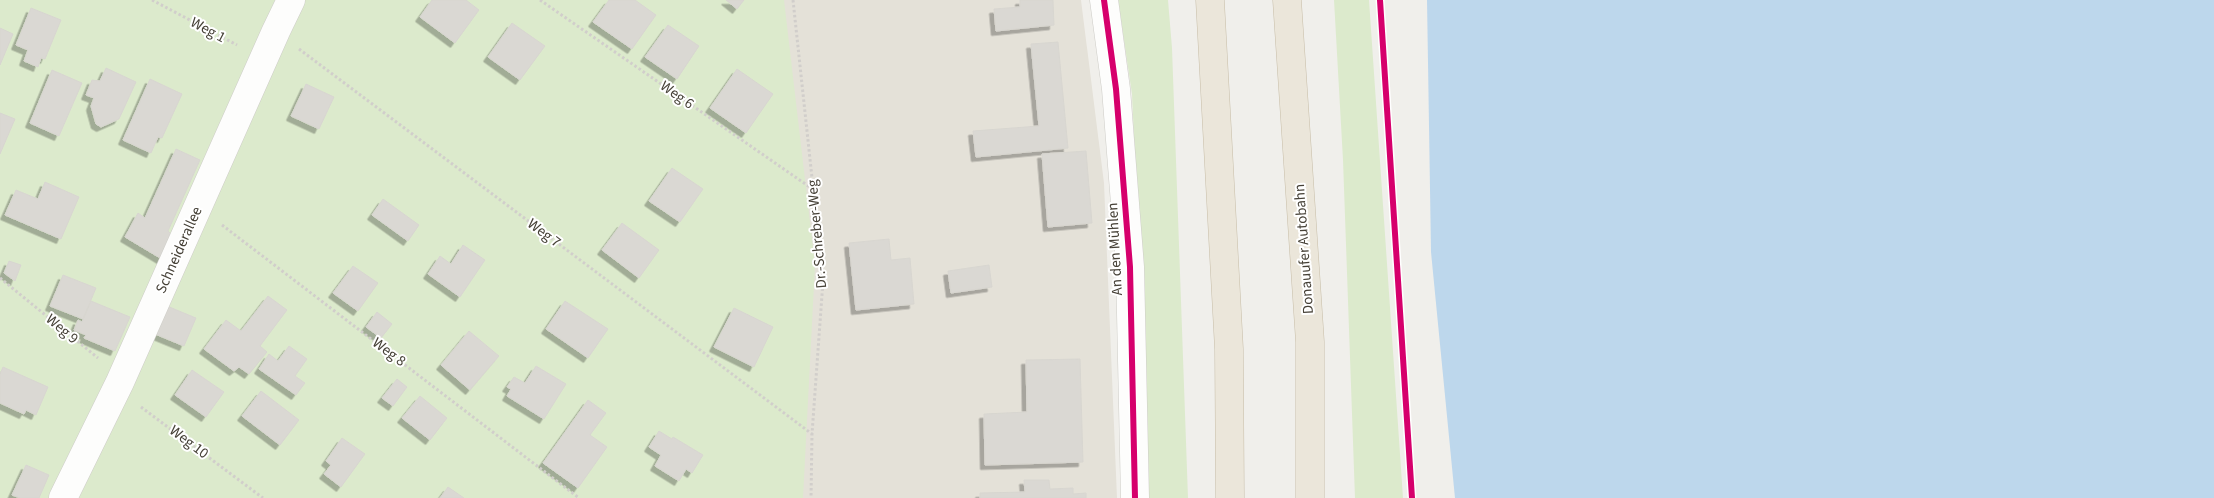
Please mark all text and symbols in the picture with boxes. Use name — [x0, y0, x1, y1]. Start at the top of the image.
street label: Weg 1 — [187, 12, 229, 48]
street label: Weg 6 — [656, 76, 698, 114]
street label: Dr.-Schreber-Weg — [802, 178, 832, 289]
street label: Donauufer Autobahn — [1289, 183, 1319, 315]
street label: An den Mühlen — [1102, 202, 1128, 296]
street label: Schneiderallee — [150, 203, 208, 297]
street label: Weg 7 — [523, 213, 565, 253]
street label: Weg 9 — [41, 309, 83, 349]
street label: Weg 8 — [368, 332, 410, 372]
street label: Weg 10 — [165, 420, 213, 464]

